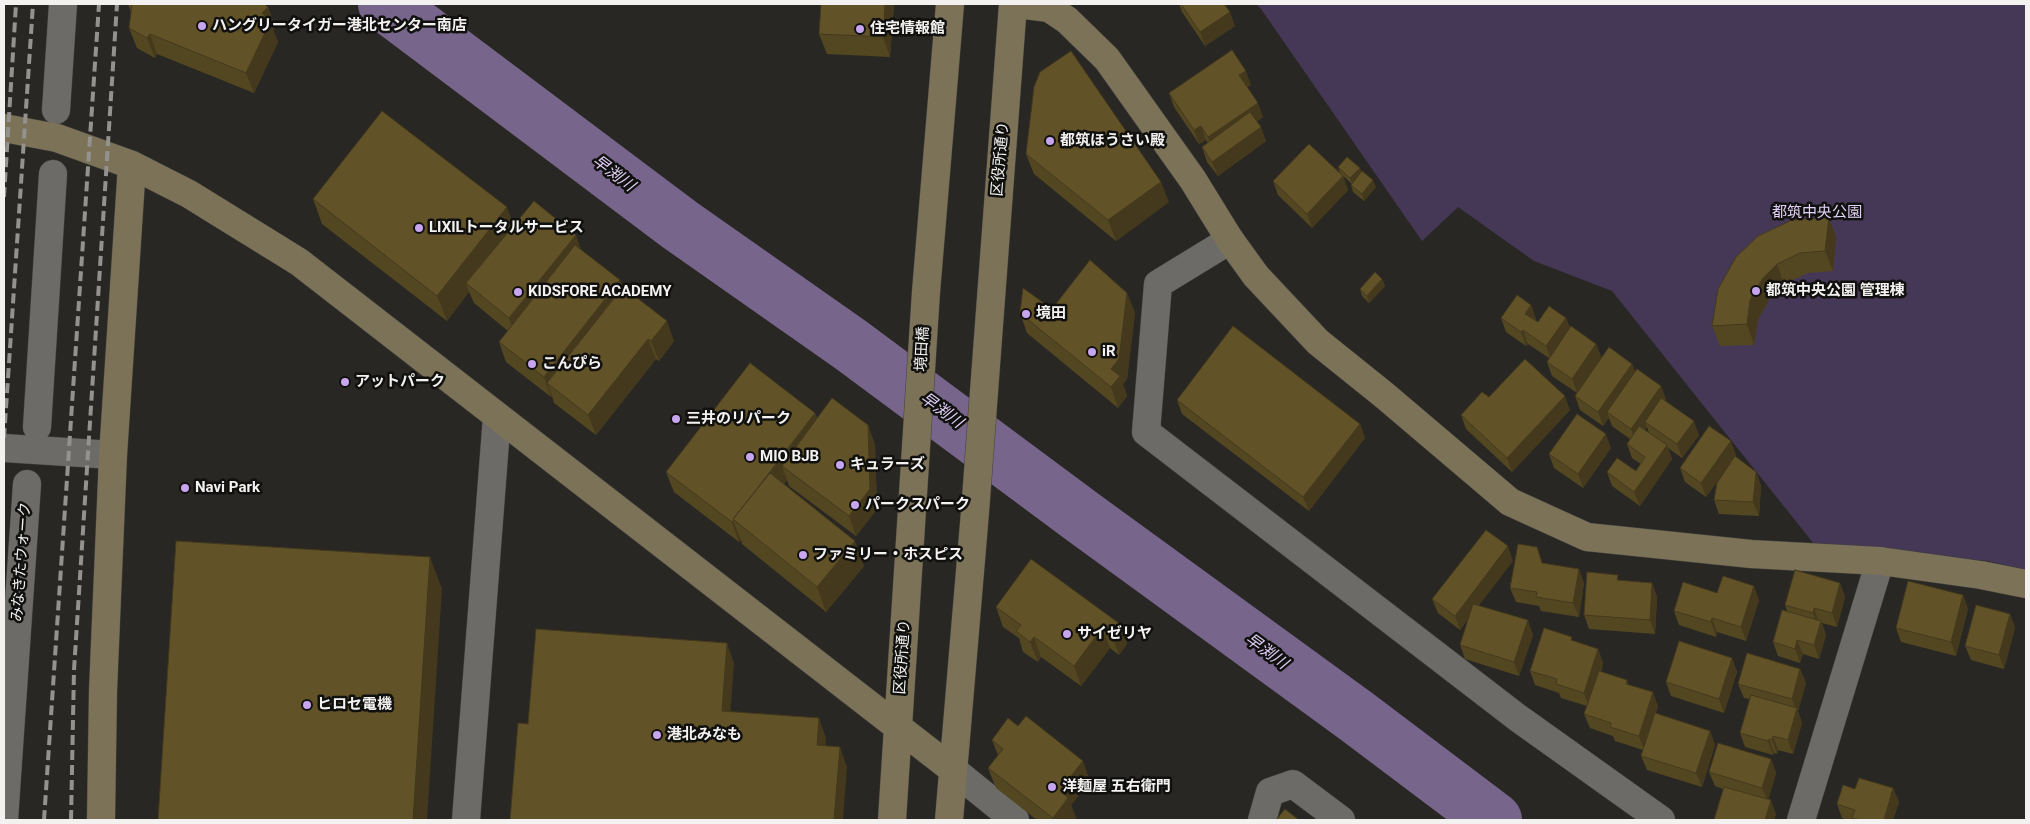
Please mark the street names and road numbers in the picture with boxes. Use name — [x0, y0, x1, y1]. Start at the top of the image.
street label: 区役所通り — [989, 121, 1013, 197]
street label: 境田橋 — [913, 326, 933, 372]
street label: みなきたウォーク — [9, 502, 35, 622]
street label: 区役所通り — [891, 619, 915, 695]

